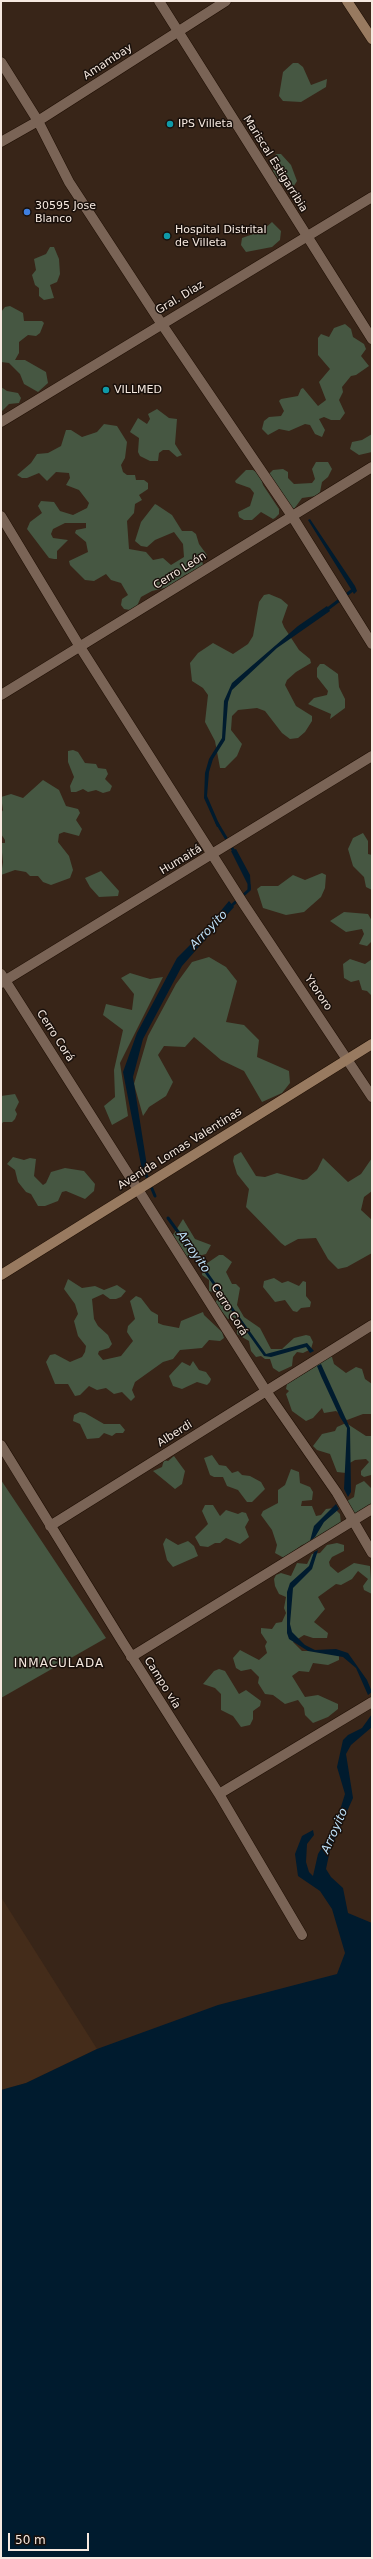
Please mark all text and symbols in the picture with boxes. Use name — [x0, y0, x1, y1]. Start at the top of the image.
street label: Amambay — [81, 41, 135, 83]
street label: Mariscal Estigarribia — [240, 113, 310, 215]
place label: IPS Villeta — [178, 117, 233, 131]
marker: IPS Villeta — [165, 119, 175, 129]
place label: 30595 Jose Blanco — [35, 199, 96, 225]
marker: 30595 Jose Blanco — [22, 207, 32, 217]
place label: Hospital Distrital de Villeta — [175, 223, 267, 249]
marker: Hospital Distrital de Villeta — [162, 231, 172, 241]
street label: Gral. Diaz — [154, 278, 206, 318]
place label: VILLMED — [114, 383, 162, 397]
marker: VILLMED — [101, 385, 111, 395]
street label: Cerro León — [151, 550, 209, 592]
street label: Humaitá — [158, 842, 204, 878]
water label: Arroyito — [187, 908, 231, 952]
street label: Ytororo — [301, 973, 335, 1013]
street label: Cerro Corá — [33, 1008, 77, 1064]
street label: Avenida Lomas Valentinas — [116, 1105, 244, 1193]
water label: Arroyito — [173, 1228, 213, 1276]
street label: Cerro Corá — [208, 1282, 250, 1338]
street label: Alberdi — [155, 1418, 195, 1450]
street label: Campo vía — [141, 1655, 183, 1711]
district label: INMACULADA — [14, 1657, 104, 1671]
water label: Arroyito — [319, 1806, 351, 1856]
scale bar — [10, 2525, 91, 2551]
text: 50 m — [15, 2533, 46, 2547]

